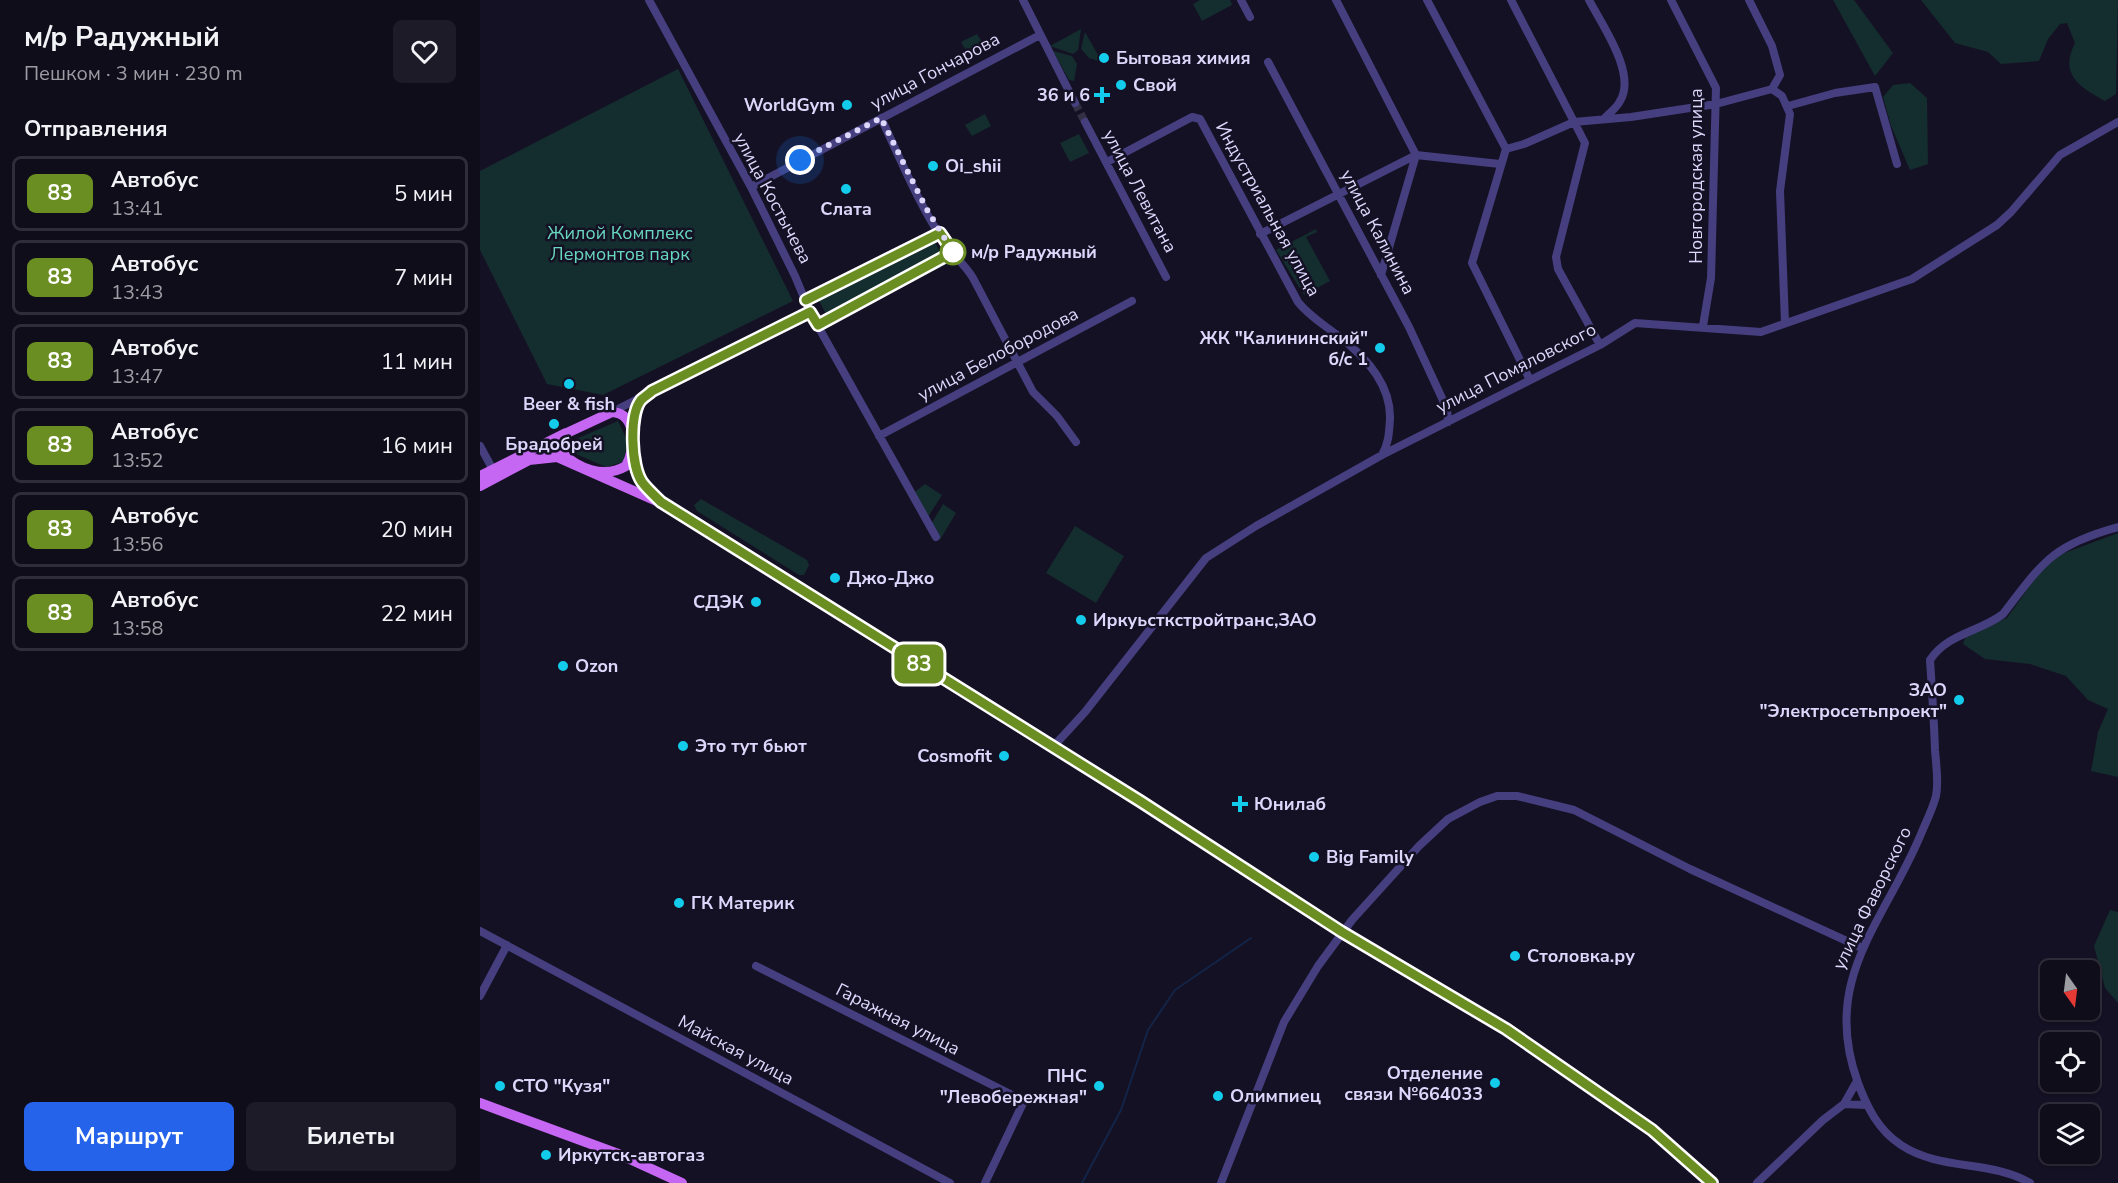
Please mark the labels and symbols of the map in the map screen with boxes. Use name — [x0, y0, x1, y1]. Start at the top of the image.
street label: улица Гончарова — [866, 27, 1004, 115]
place label: Бытовая химия — [1116, 46, 1251, 70]
marker: Бытовая химия — [1097, 51, 1111, 65]
place label: Свой — [1133, 73, 1177, 97]
marker: Свой — [1114, 78, 1128, 92]
place label: 36 и 6 — [1037, 83, 1090, 107]
marker: 36 и 6 — [1095, 88, 1109, 102]
street label: Новгородская улица — [1684, 88, 1708, 264]
place label: WorldGym — [744, 93, 835, 117]
marker: WorldGym — [840, 98, 854, 112]
street label: Индустриальная улица — [1210, 117, 1326, 301]
street label: улица Левитана — [1097, 125, 1183, 257]
street label: улица Костычева — [728, 128, 818, 268]
your location — [785, 145, 815, 175]
place label: Oi_shii — [945, 154, 1001, 178]
marker: Oi_shii — [926, 159, 940, 173]
street label: улица Калинина — [1335, 165, 1421, 299]
marker: Слата — [839, 182, 853, 196]
place label: Слата — [820, 197, 872, 221]
park label: Жилой Комплекс Лермонтов парк — [547, 221, 693, 266]
marker: м/р Радужный — [940, 239, 966, 265]
place label: м/р Радужный — [971, 240, 1097, 264]
street label: улица Белобородова — [914, 301, 1082, 407]
street label: улица Помяловского — [1432, 317, 1600, 419]
place label: ЖК "Калининский" б/с 1 — [1199, 326, 1368, 371]
marker: ЖК "Калининский" б/с 1 — [1373, 341, 1387, 355]
marker: Beer & fish — [562, 377, 576, 391]
place label: Beer & fish — [523, 392, 615, 416]
marker: Брадобрей — [547, 417, 561, 431]
place label: Брадобрей — [505, 432, 603, 456]
place label: Джо-Джо — [847, 566, 934, 590]
marker: Джо-Джо — [828, 571, 842, 585]
place label: СДЭК — [693, 590, 745, 614]
marker: СДЭК — [749, 595, 763, 609]
place label: Иркуьсткстройтранс,ЗАО — [1093, 608, 1317, 632]
marker: Иркуьсткстройтранс,ЗАО — [1074, 613, 1088, 627]
line badge: 83 — [892, 644, 946, 684]
place label: Ozon — [575, 654, 618, 678]
marker: Ozon — [556, 659, 570, 673]
place label: ЗАО "Электросетьпроект" — [1759, 678, 1947, 723]
marker: ЗАО "Электросетьпроект" — [1952, 693, 1966, 707]
place label: Это тут бьют — [695, 734, 807, 758]
marker: Это тут бьют — [676, 739, 690, 753]
place label: Cosmofit — [917, 744, 992, 768]
marker: Cosmofit — [997, 749, 1011, 763]
place label: Юнилаб — [1254, 792, 1326, 816]
marker: Юнилаб — [1231, 795, 1249, 813]
street label: улица Фаворского — [1827, 822, 1917, 974]
place label: Big Family — [1326, 845, 1414, 869]
marker: Big Family — [1307, 850, 1321, 864]
place label: ГК Материк — [691, 891, 795, 915]
marker: ГК Материк — [672, 896, 686, 910]
place label: Столовка.ру — [1527, 944, 1635, 968]
marker: Столовка.ру — [1508, 949, 1522, 963]
north arrow — [2040, 960, 2100, 1020]
street label: Гаражная улица — [832, 977, 964, 1061]
street label: Майская улица — [674, 1009, 798, 1091]
place label: Отделение связи №664033 — [1344, 1061, 1483, 1106]
place label: ПНС "Левобережная" — [940, 1064, 1087, 1109]
place label: СТО "Кузя" — [512, 1074, 610, 1098]
marker: Отделение связи №664033 — [1488, 1076, 1502, 1090]
marker: СТО "Кузя" — [493, 1079, 507, 1093]
marker: ПНС "Левобережная" — [1092, 1079, 1106, 1093]
place label: Олимпиец — [1230, 1084, 1321, 1108]
marker: Олимпиец — [1211, 1089, 1225, 1103]
place label: Иркутск-автогаз — [558, 1143, 705, 1167]
marker: Иркутск-автогаз — [539, 1148, 553, 1162]

